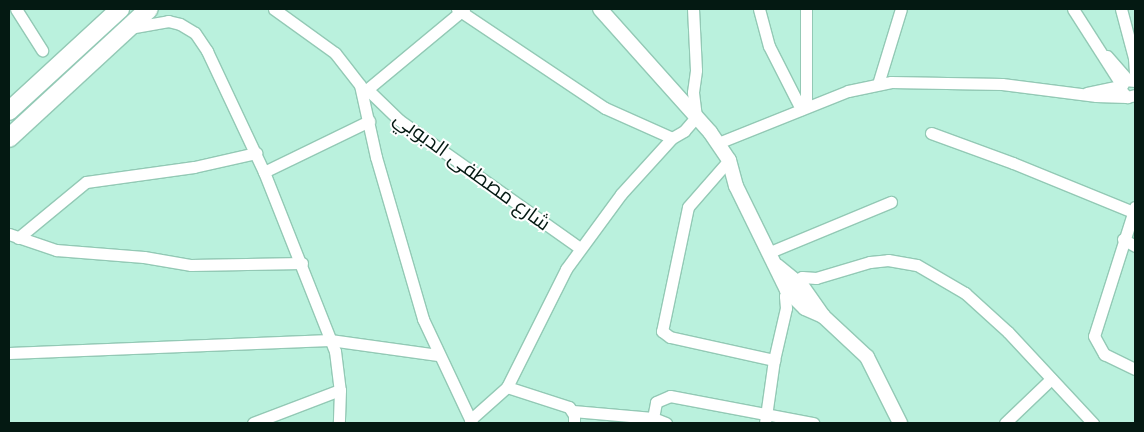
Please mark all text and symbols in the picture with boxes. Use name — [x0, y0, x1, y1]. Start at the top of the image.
street label: شارع مصطفى الدبوبي — [389, 106, 555, 236]

